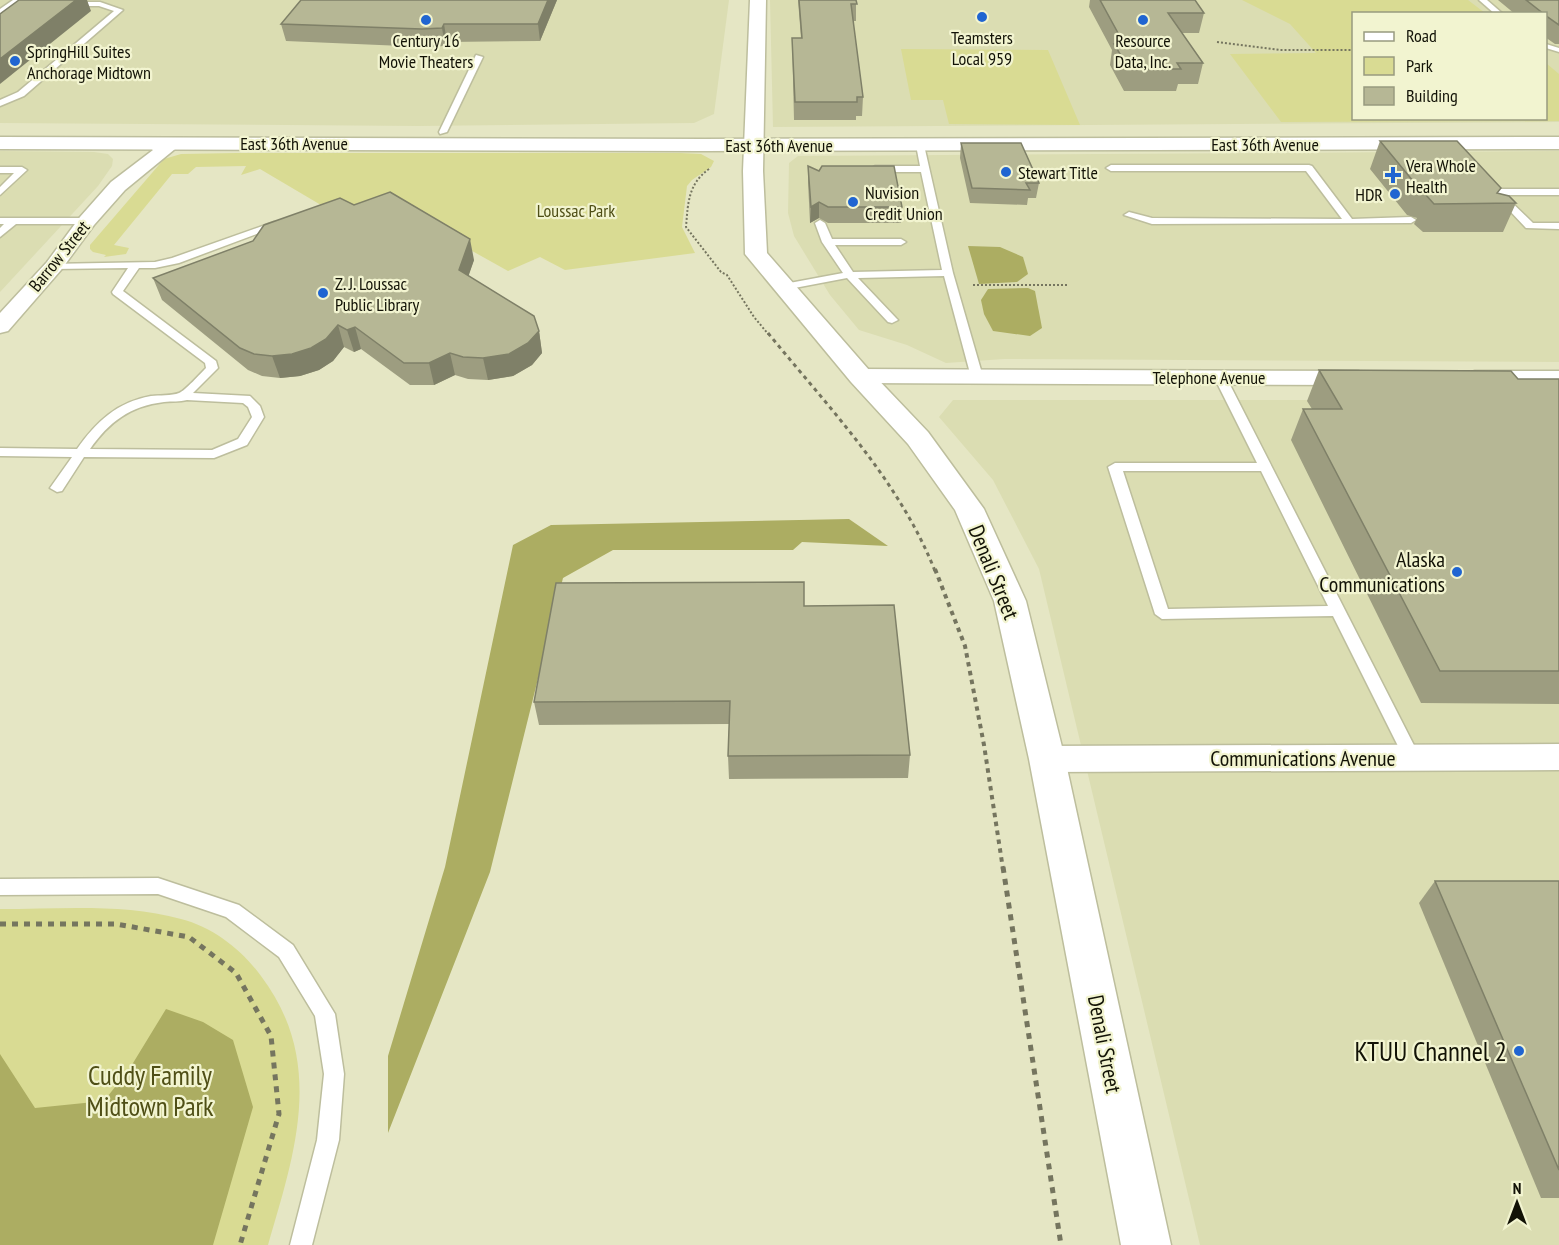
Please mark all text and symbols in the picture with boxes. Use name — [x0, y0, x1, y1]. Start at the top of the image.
marker: Teamsters Local 959 — [975, 10, 989, 24]
legend — [1352, 12, 1547, 120]
marker: Century 16 Movie Theaters — [419, 13, 433, 27]
marker: Resource Data, Inc. — [1136, 13, 1150, 27]
text: Road — [1406, 24, 1437, 47]
place label: Teamsters Local 959 — [951, 26, 1013, 70]
place label: Century 16 Movie Theaters — [379, 29, 473, 73]
place label: Resource Data, Inc. — [1115, 29, 1171, 73]
place label: SpringHill Suites Anchorage Midtown — [27, 40, 151, 84]
marker: SpringHill Suites Anchorage Midtown — [8, 54, 22, 68]
text: Park — [1406, 54, 1433, 77]
text: Building — [1406, 84, 1458, 107]
street label: East 36th Avenue — [240, 132, 348, 155]
street label: East 36th Avenue — [1211, 133, 1319, 156]
street label: East 36th Avenue — [725, 134, 833, 157]
place label: Vera Whole Health — [1405, 154, 1476, 198]
place label: Stewart Title — [1018, 161, 1098, 184]
marker: Stewart Title — [999, 165, 1013, 179]
marker: Vera Whole Health — [1384, 166, 1402, 184]
place label: Nuvision Credit Union — [865, 181, 943, 225]
place label: HDR — [1355, 183, 1383, 206]
marker: HDR — [1388, 187, 1402, 201]
marker: Nuvision Credit Union — [846, 195, 860, 209]
park label: Loussac Park — [537, 199, 615, 222]
street label: Barrow Street — [23, 216, 95, 296]
place label: Z. J. Loussac Public Library — [335, 272, 419, 316]
marker: Z. J. Loussac Public Library — [316, 286, 330, 300]
street label: Telephone Avenue — [1153, 366, 1265, 389]
street label: Denali Street — [962, 521, 1026, 623]
place label: Alaska Communications — [1319, 545, 1445, 598]
marker: Alaska Communications — [1450, 565, 1464, 579]
street label: Communications Avenue — [1210, 744, 1396, 772]
street label: Denali Street — [1082, 993, 1128, 1095]
place label: KTUU Channel 2 — [1354, 1034, 1507, 1068]
marker: KTUU Channel 2 — [1512, 1044, 1526, 1058]
park label: Cuddy Family Midtown Park — [86, 1058, 214, 1123]
north arrow — [1487, 1173, 1547, 1233]
text: N — [1513, 1178, 1521, 1198]

